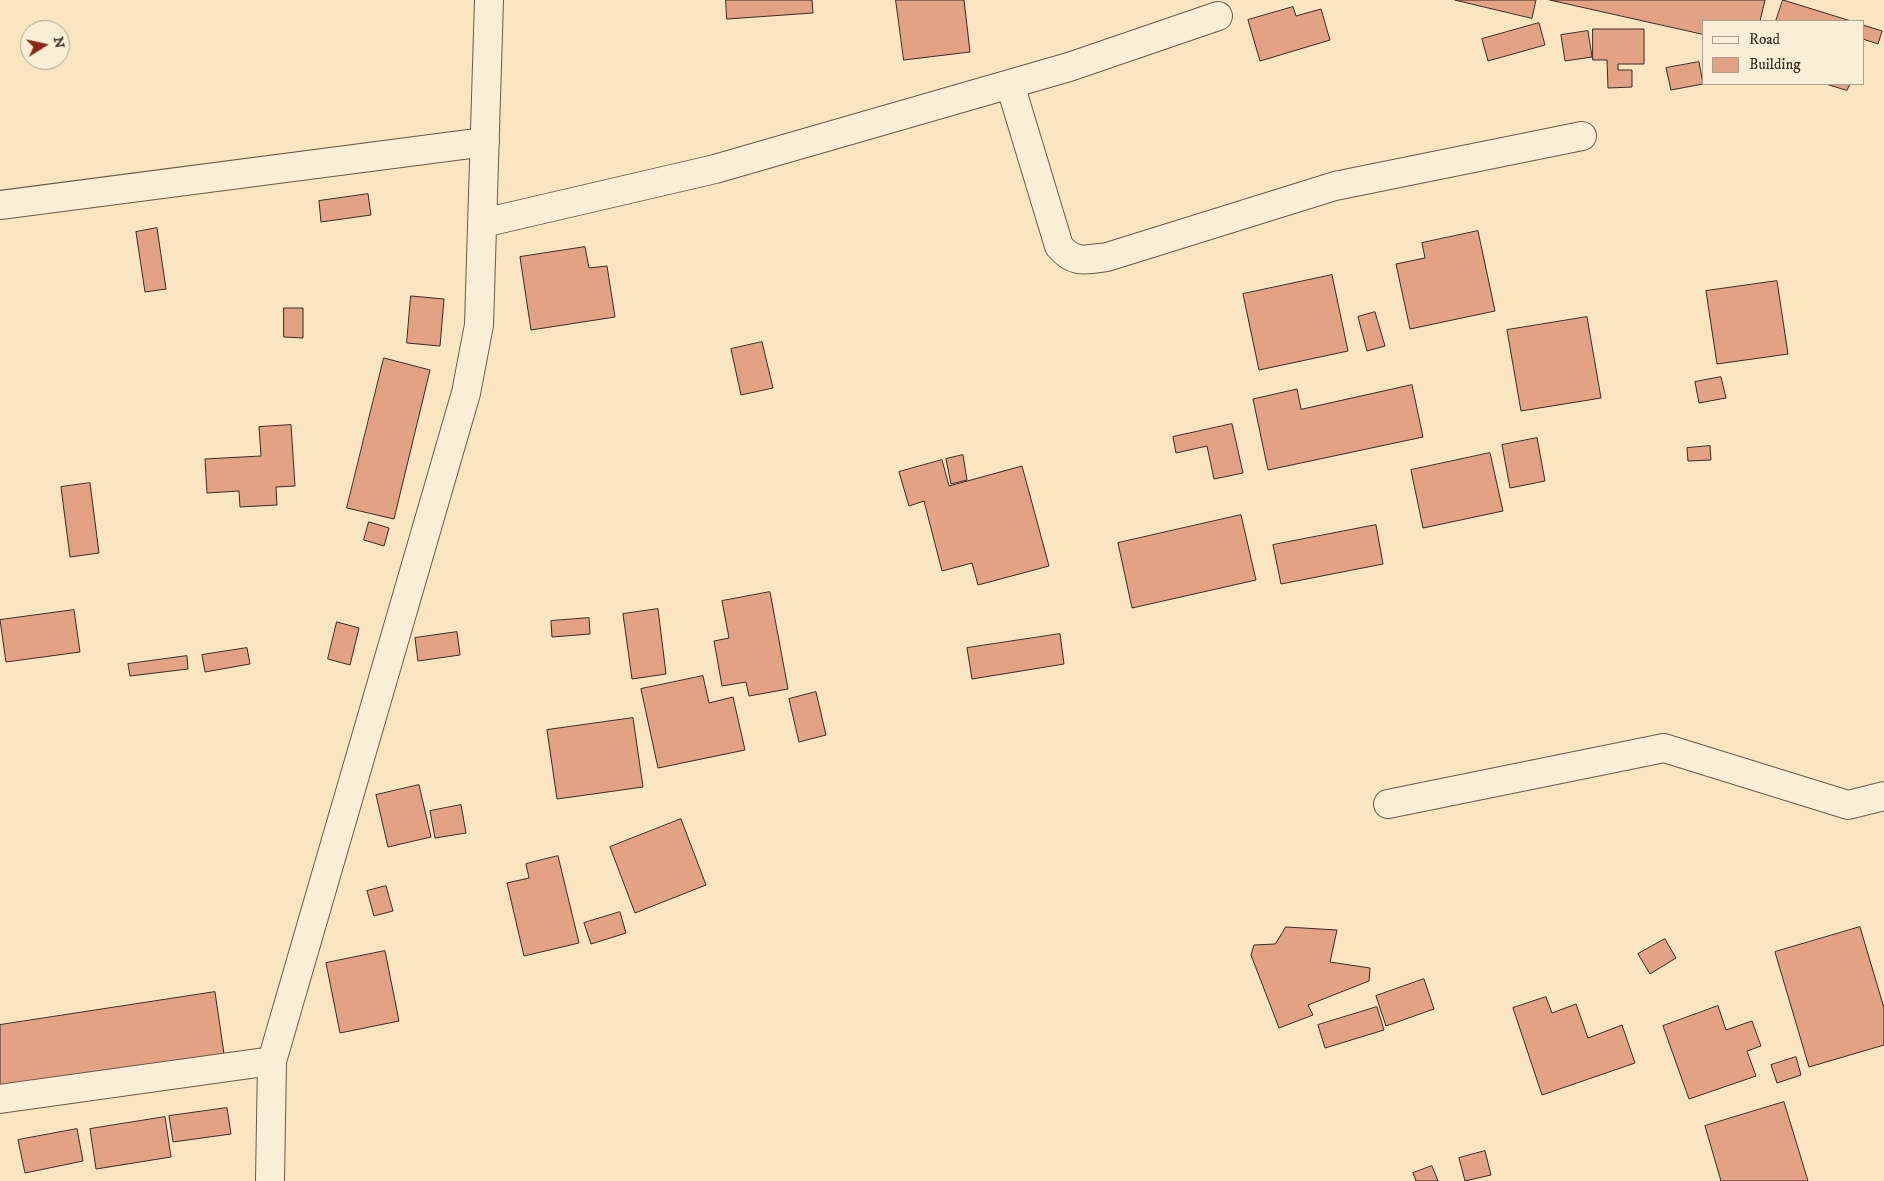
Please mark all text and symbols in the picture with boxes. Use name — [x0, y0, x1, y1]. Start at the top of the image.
north arrow — [20, 20, 70, 70]
legend — [1702, 20, 1864, 85]
text: Road — [1749, 30, 1780, 49]
text: N — [49, 35, 69, 50]
text: Building — [1749, 55, 1801, 74]

